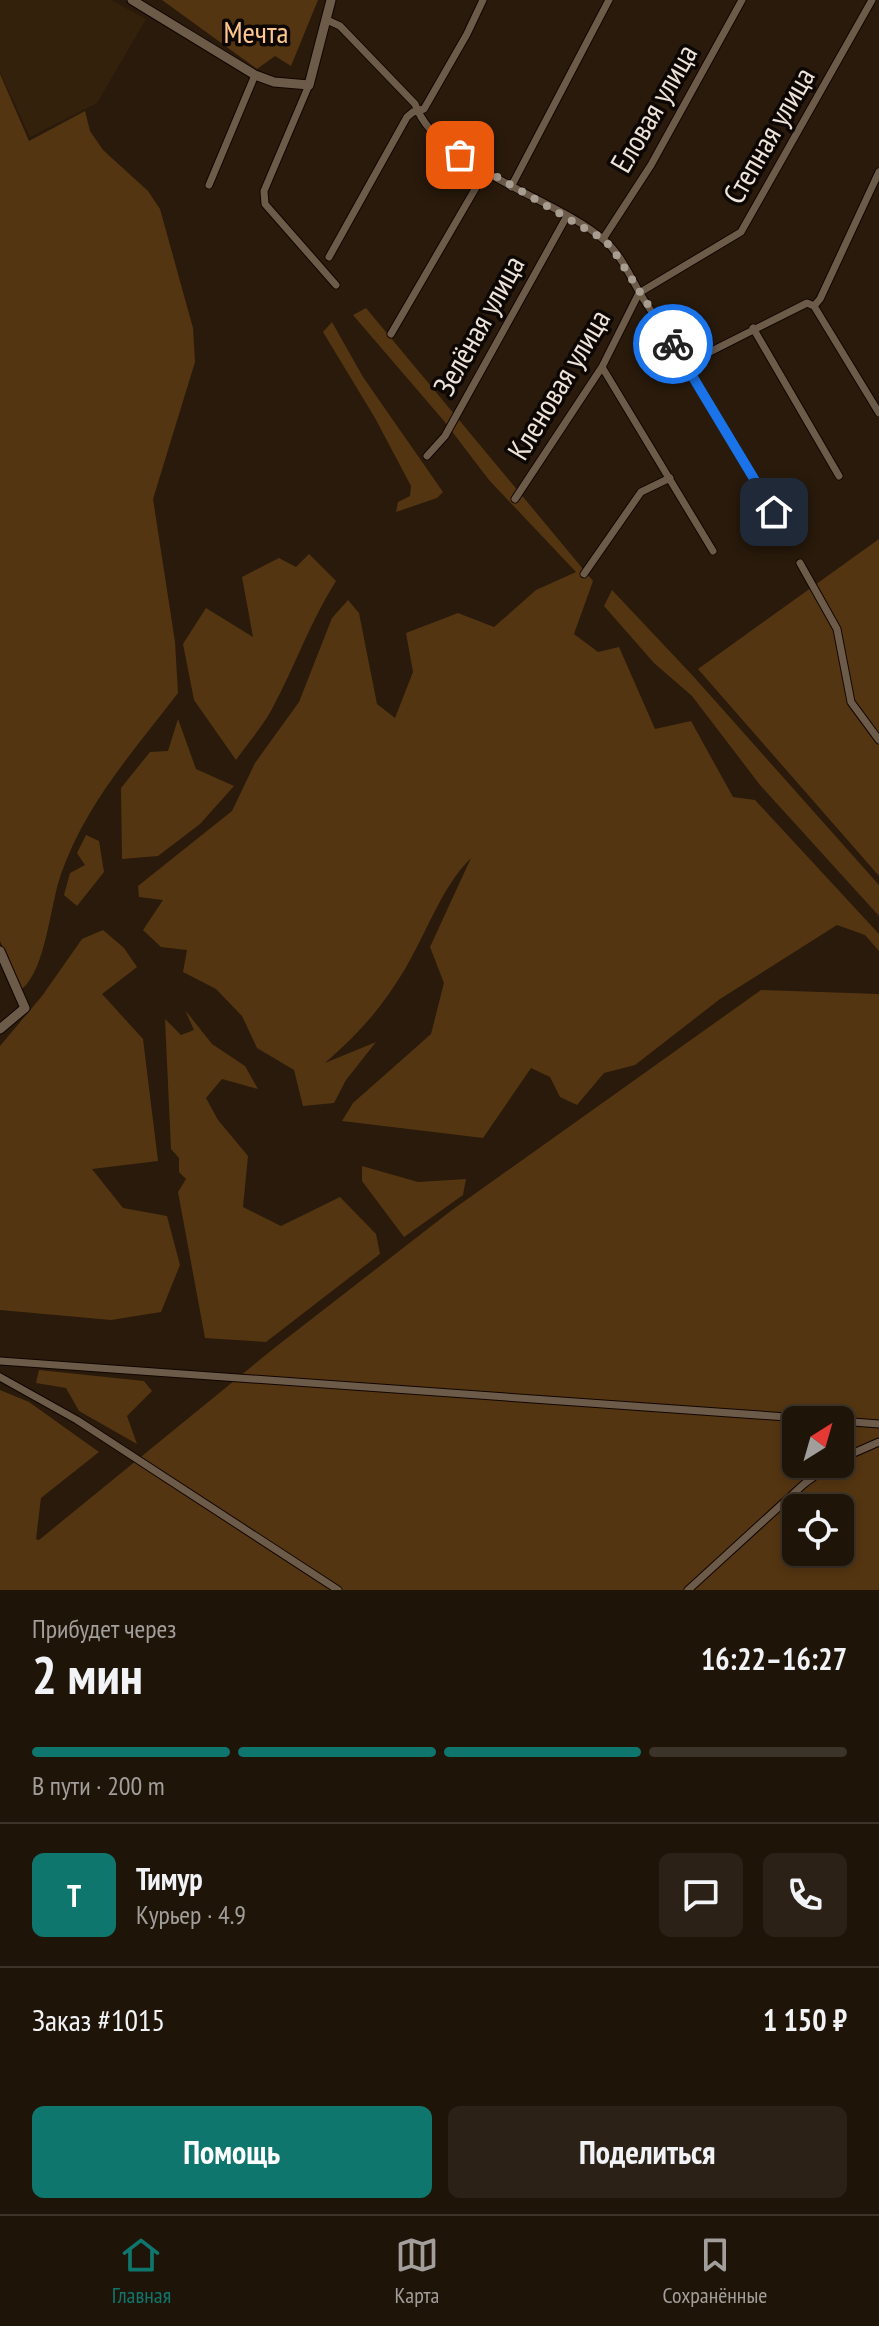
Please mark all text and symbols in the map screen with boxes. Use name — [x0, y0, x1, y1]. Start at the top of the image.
park label: Мечта — [224, 12, 288, 51]
street label: Еловая улица — [601, 37, 705, 179]
street label: Степная улица — [713, 60, 823, 210]
pin — [426, 121, 494, 189]
icon: bag — [438, 133, 482, 177]
street label: Зелёная улица — [424, 248, 532, 402]
street label: Кленовая улица — [498, 302, 618, 466]
courier — [633, 304, 713, 384]
icon: bike — [651, 322, 695, 366]
pin — [740, 478, 808, 546]
icon: home — [752, 490, 796, 534]
north arrow — [782, 1406, 854, 1478]
map controls — [782, 1406, 854, 1566]
button: locate — [782, 1494, 854, 1566]
text: Прибудет через — [32, 1612, 176, 1645]
text: 16:22–16:27 — [701, 1639, 847, 1678]
text: 2 мин — [32, 1641, 143, 1708]
text: В пути · 200 m — [32, 1769, 165, 1802]
button: chat — [659, 1853, 743, 1937]
button: phone — [763, 1853, 847, 1937]
text: Тимур — [136, 1859, 203, 1898]
text: Т — [67, 1876, 81, 1915]
text: Курьер · 4.9 — [136, 1898, 246, 1931]
text: Заказ #1015 — [32, 2000, 165, 2039]
text: 1 150 ₽ — [763, 2000, 847, 2039]
button: Помощь — [32, 2106, 432, 2198]
button: Поделиться — [448, 2106, 847, 2198]
tab: Главная — [112, 2233, 171, 2309]
tab: Карта — [394, 2233, 439, 2309]
tab: Сохранённые — [663, 2233, 767, 2309]

